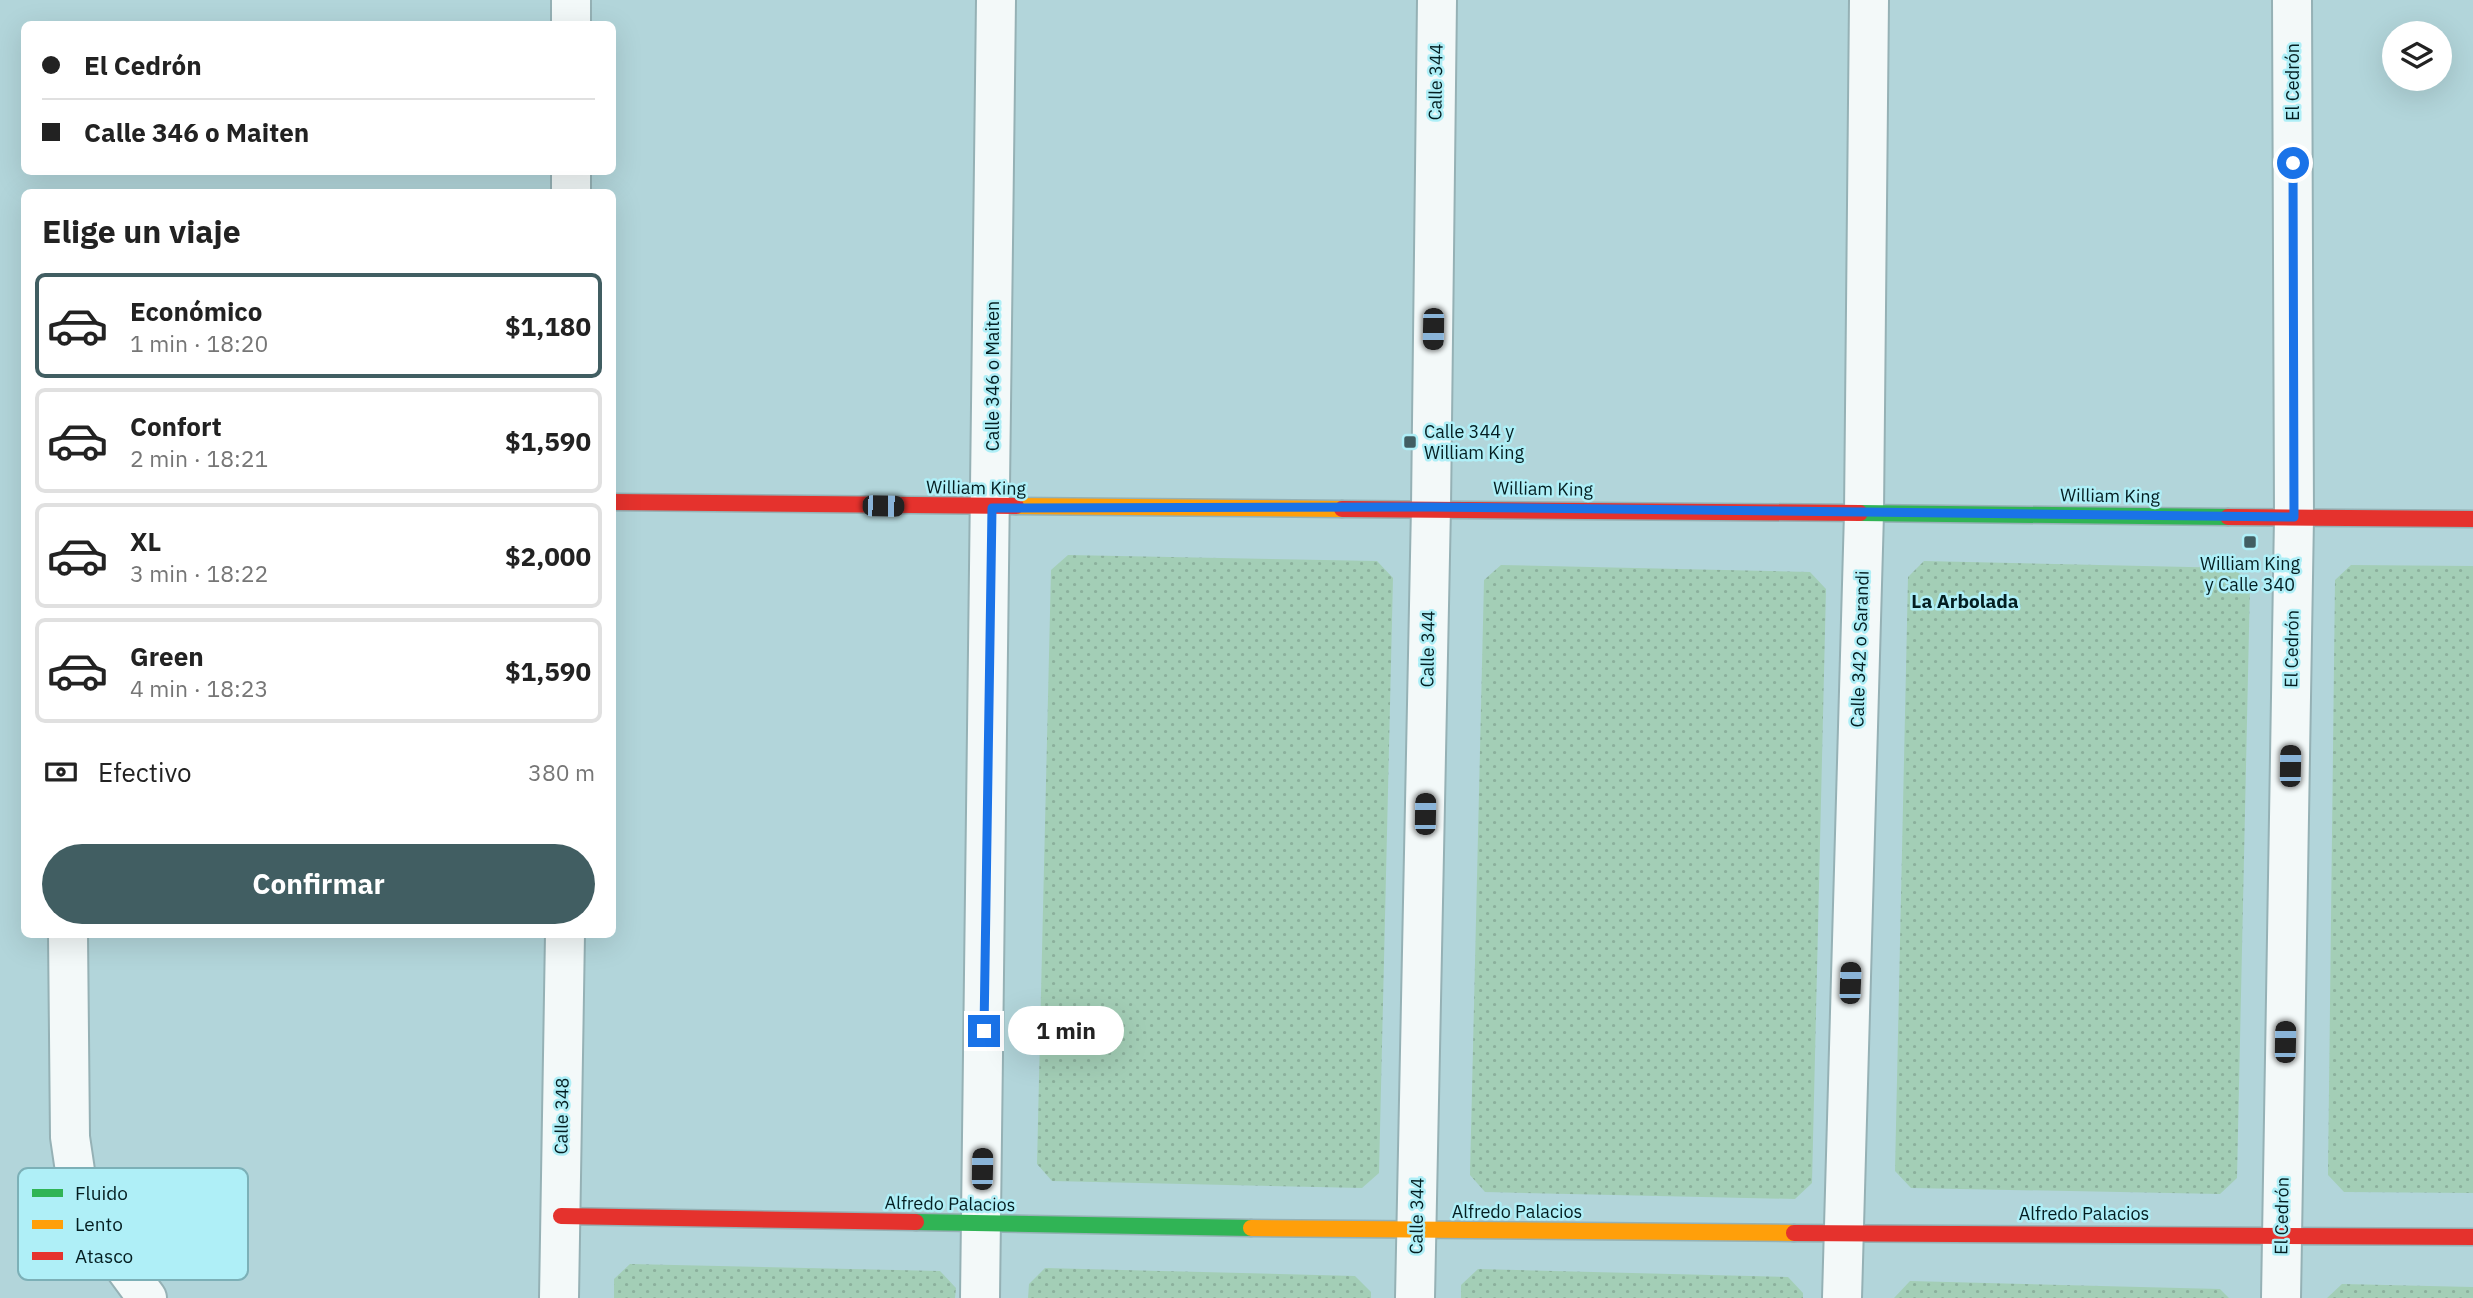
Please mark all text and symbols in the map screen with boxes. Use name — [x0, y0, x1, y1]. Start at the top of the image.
map controls — [2382, 21, 2452, 91]
button: layers — [2382, 21, 2452, 91]
street label: Calle 344 — [1423, 43, 1448, 121]
street label: El Cedrón — [2281, 43, 2304, 121]
text: El Cedrón — [84, 48, 202, 82]
text: Calle 346 o Maiten — [84, 115, 309, 149]
route start — [2277, 147, 2309, 179]
text: Elige un viaje — [42, 210, 241, 252]
icon: car — [46, 294, 109, 357]
text: Económico — [130, 294, 262, 328]
street label: Calle 346 o Maiten — [981, 301, 1004, 451]
car — [1423, 308, 1444, 350]
text: $1,180 — [505, 309, 591, 343]
text: 1 min · 18:20 — [130, 328, 268, 358]
icon: car — [46, 409, 109, 472]
text: Confort — [130, 409, 222, 443]
place label: Calle 344 y William King — [1424, 420, 1524, 464]
text: $1,590 — [505, 424, 591, 458]
marker: Calle 344 y William King — [1402, 434, 1418, 450]
text: 2 min · 18:21 — [130, 443, 268, 473]
street label: William King — [926, 475, 1027, 500]
street label: William King — [1493, 476, 1594, 501]
street label: William King — [2060, 483, 2161, 508]
car — [862, 495, 905, 517]
icon: car — [46, 524, 109, 587]
text: XL — [130, 524, 161, 558]
marker: William King y Calle 340 — [2242, 534, 2258, 550]
text: $2,000 — [505, 539, 591, 573]
place label: William King y Calle 340 — [2200, 552, 2300, 596]
text: 3 min · 18:22 — [130, 558, 268, 588]
street label: Calle 342 o Sarandi — [1845, 570, 1874, 728]
district label: La Arbolada — [1911, 589, 2019, 613]
street label: Calle 344 — [1415, 610, 1440, 688]
street label: El Cedrón — [2279, 610, 2304, 688]
icon: car — [46, 639, 109, 702]
text: Green — [130, 639, 204, 673]
text: $1,590 — [505, 654, 591, 688]
text: 4 min · 18:23 — [130, 673, 268, 703]
car — [2280, 745, 2301, 787]
icon: cash — [42, 753, 80, 791]
text: Efectivo — [98, 755, 192, 789]
text: 380 m — [528, 757, 595, 787]
car — [1415, 793, 1436, 835]
button: Confirmar — [42, 844, 595, 924]
car — [1839, 962, 1862, 1004]
callout: 1 min — [1009, 1006, 1124, 1056]
route end — [968, 1015, 1000, 1047]
text: 1 min — [1036, 1015, 1096, 1045]
car — [2275, 1021, 2296, 1063]
street label: Calle 348 — [549, 1077, 574, 1155]
car — [972, 1148, 993, 1190]
legend — [18, 1168, 248, 1280]
street label: Calle 344 — [1404, 1177, 1429, 1255]
street label: El Cedrón — [2269, 1177, 2294, 1255]
text: Fluido — [75, 1181, 128, 1205]
street label: Alfredo Palacios — [884, 1191, 1016, 1216]
street label: Alfredo Palacios — [1452, 1200, 1582, 1223]
street label: Alfredo Palacios — [2019, 1202, 2149, 1225]
text: Lento — [75, 1212, 123, 1236]
text: Atasco — [75, 1244, 133, 1268]

